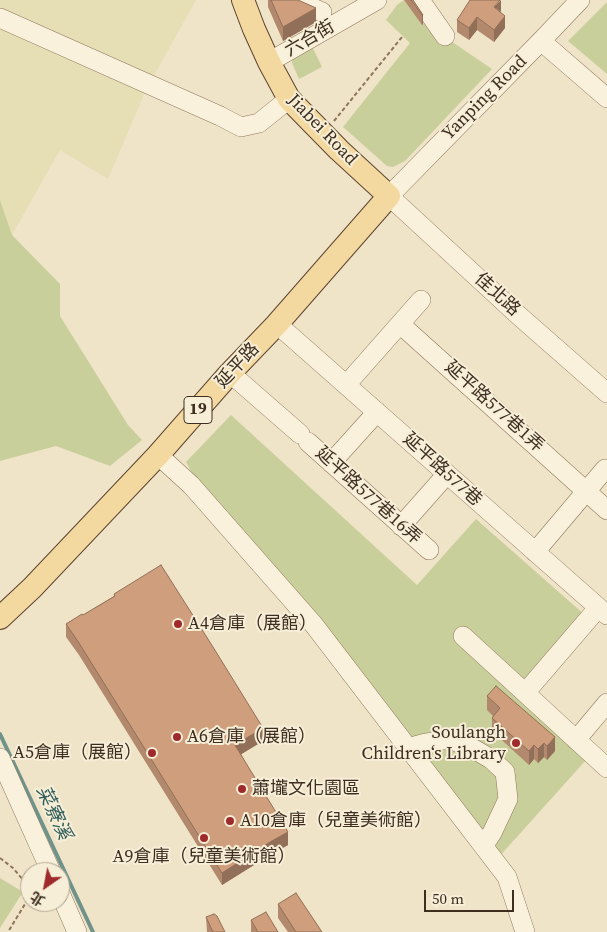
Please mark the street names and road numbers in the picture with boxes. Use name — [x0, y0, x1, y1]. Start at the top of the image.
street label: 六合街 — [281, 16, 339, 62]
street label: Yanping Road — [438, 51, 532, 145]
street label: Jiabei Road — [283, 90, 361, 170]
street label: 佳北路 — [470, 269, 524, 321]
street label: 延平路 — [212, 339, 264, 393]
street label: 延平路577巷1弄 — [440, 357, 548, 457]
road number: 19 — [184, 396, 212, 424]
street label: 延平路577巷 — [398, 429, 486, 511]
street label: 延平路577巷16弄 — [311, 443, 425, 549]

